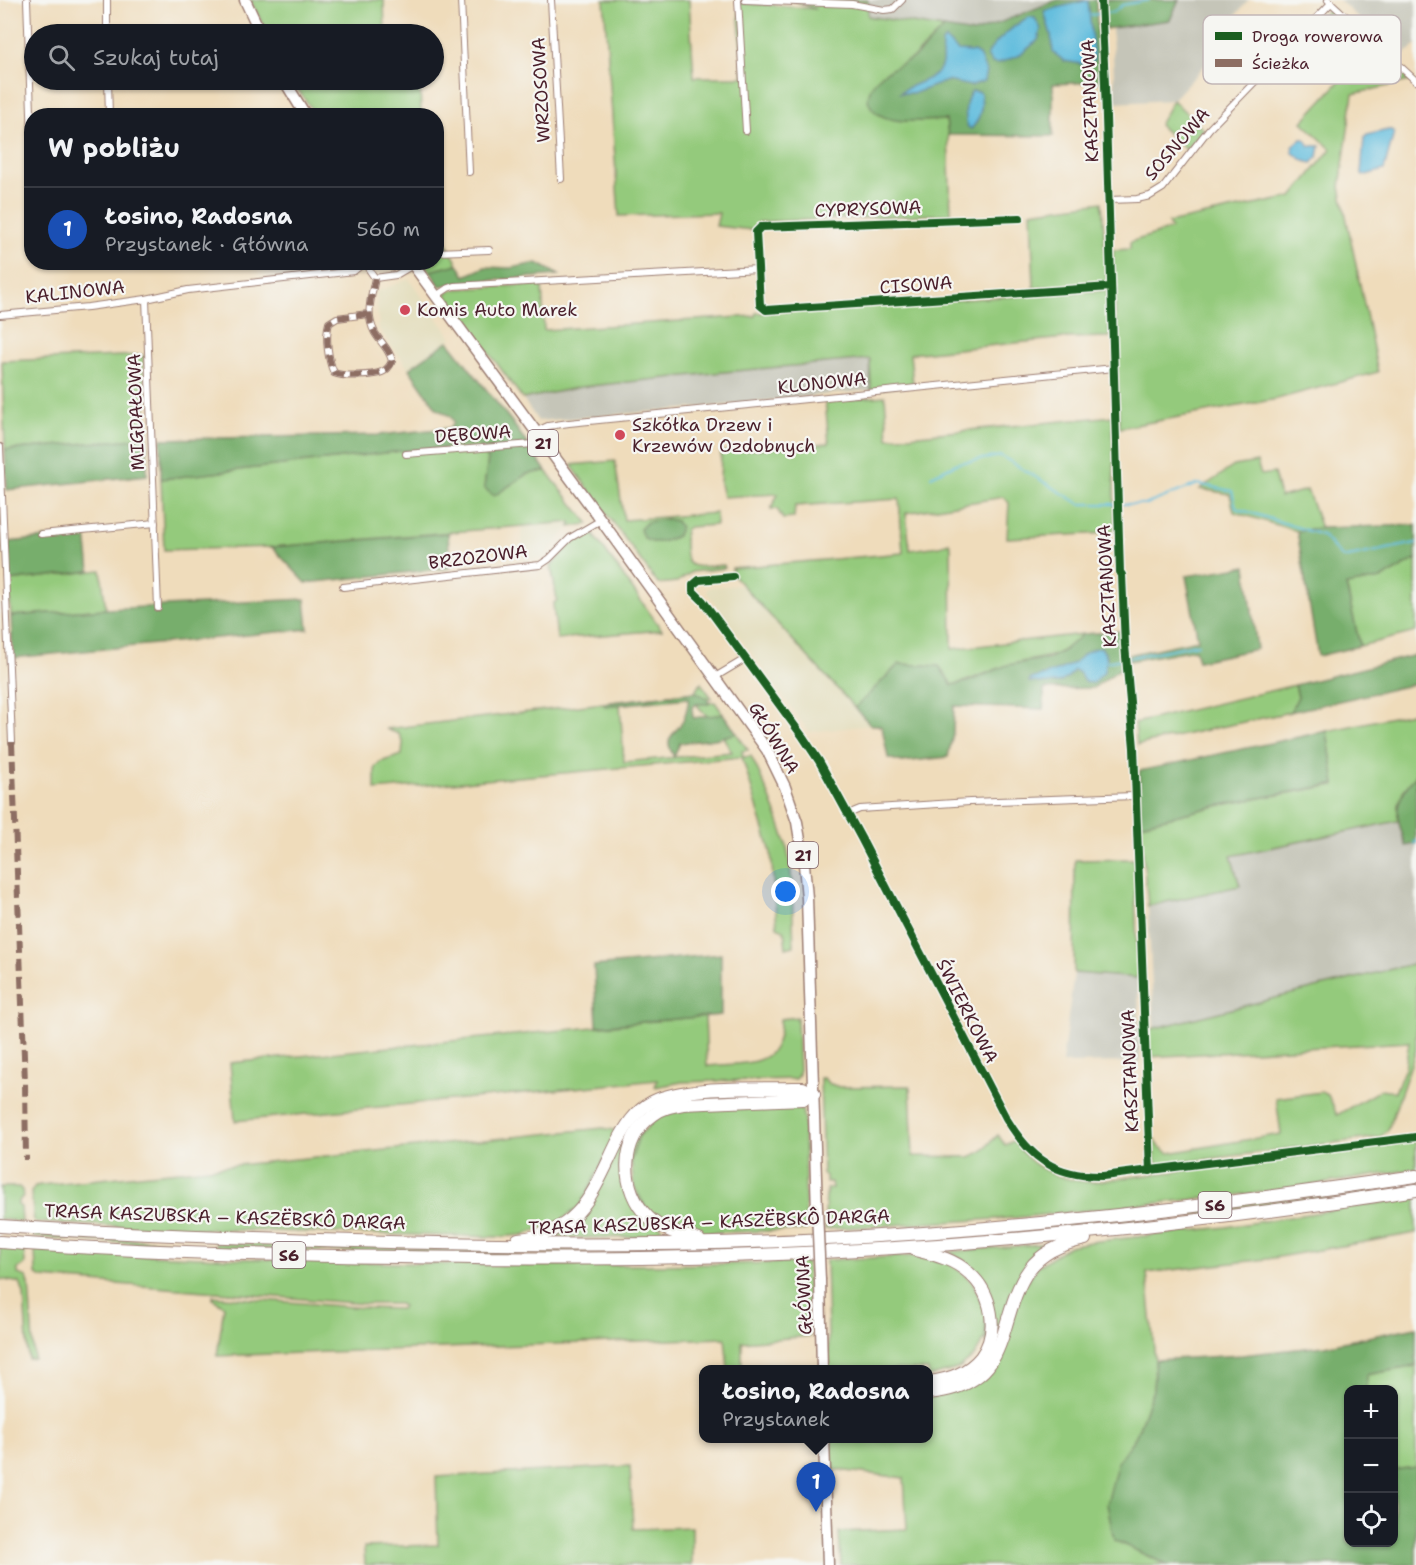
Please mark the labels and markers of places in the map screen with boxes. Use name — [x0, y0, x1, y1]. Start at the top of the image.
place label: Komis Auto Marek — [417, 298, 578, 322]
marker: Komis Auto Marek — [398, 303, 412, 317]
place label: Szkółka Drzew i Krzewów Ozdobnych — [632, 413, 815, 458]
marker: Szkółka Drzew i Krzewów Ozdobnych — [613, 428, 627, 442]
pin: 1 — [796, 1462, 836, 1512]

